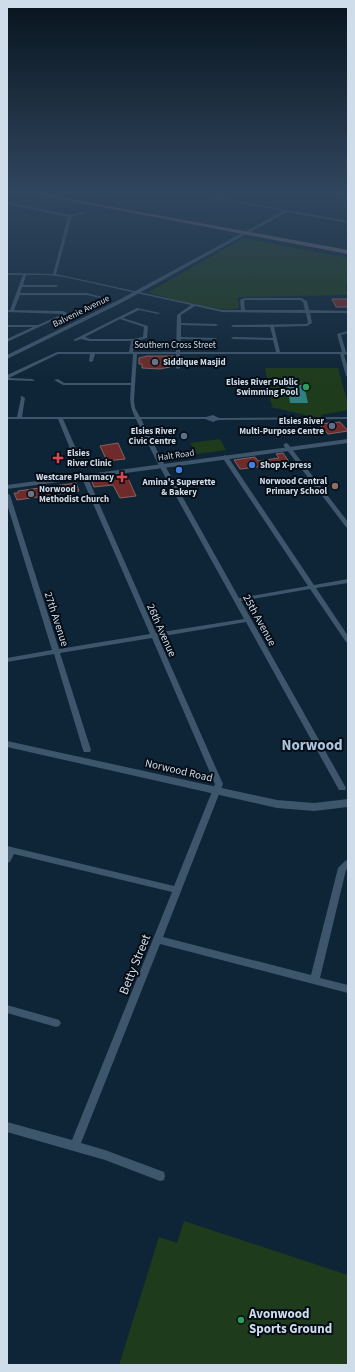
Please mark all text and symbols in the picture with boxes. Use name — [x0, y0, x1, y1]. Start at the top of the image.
street label: Balvenie Avenue — [51, 292, 112, 331]
street label: Southern Cross Street — [134, 339, 216, 352]
place label: Siddique Masjid — [163, 356, 226, 369]
marker: Siddique Masjid — [150, 357, 160, 367]
place label: Elsies River Public Swimming Pool — [226, 376, 298, 399]
marker: Elsies River Public Swimming Pool — [301, 382, 311, 392]
place label: Elsies River Multi-Purpose Centre — [239, 415, 324, 438]
marker: Elsies River Multi-Purpose Centre — [327, 421, 337, 431]
place label: Elsies River Civic Centre — [128, 425, 176, 448]
marker: Elsies River Civic Centre — [179, 431, 189, 441]
street label: Halt Road — [157, 446, 195, 464]
place label: Elsies River Clinic — [67, 447, 112, 470]
marker: Elsies River Clinic — [52, 452, 64, 464]
place label: Shop X-press — [260, 459, 311, 472]
marker: Shop X-press — [247, 460, 257, 470]
marker: Amina's Superette & Bakery — [174, 465, 184, 475]
place label: Westcare Pharmacy — [36, 471, 114, 484]
marker: Westcare Pharmacy — [117, 472, 127, 482]
place label: Norwood Central Primary School — [259, 475, 327, 498]
place label: Amina's Superette & Bakery — [142, 476, 216, 499]
marker: Norwood Central Primary School — [330, 481, 340, 491]
place label: Norwood Methodist Church — [39, 483, 109, 506]
marker: Norwood Methodist Church — [26, 489, 36, 499]
street label: 27th Avenue — [41, 590, 73, 649]
street label: 25th Avenue — [239, 592, 280, 649]
street label: 26th Avenue — [143, 601, 180, 660]
district label: Norwood — [281, 735, 343, 756]
street label: Norwood Road — [144, 755, 214, 786]
street label: Betty Street — [115, 931, 155, 997]
place label: Avonwood Sports Ground — [248, 1305, 332, 1338]
marker: Avonwood Sports Ground — [236, 1315, 246, 1325]

